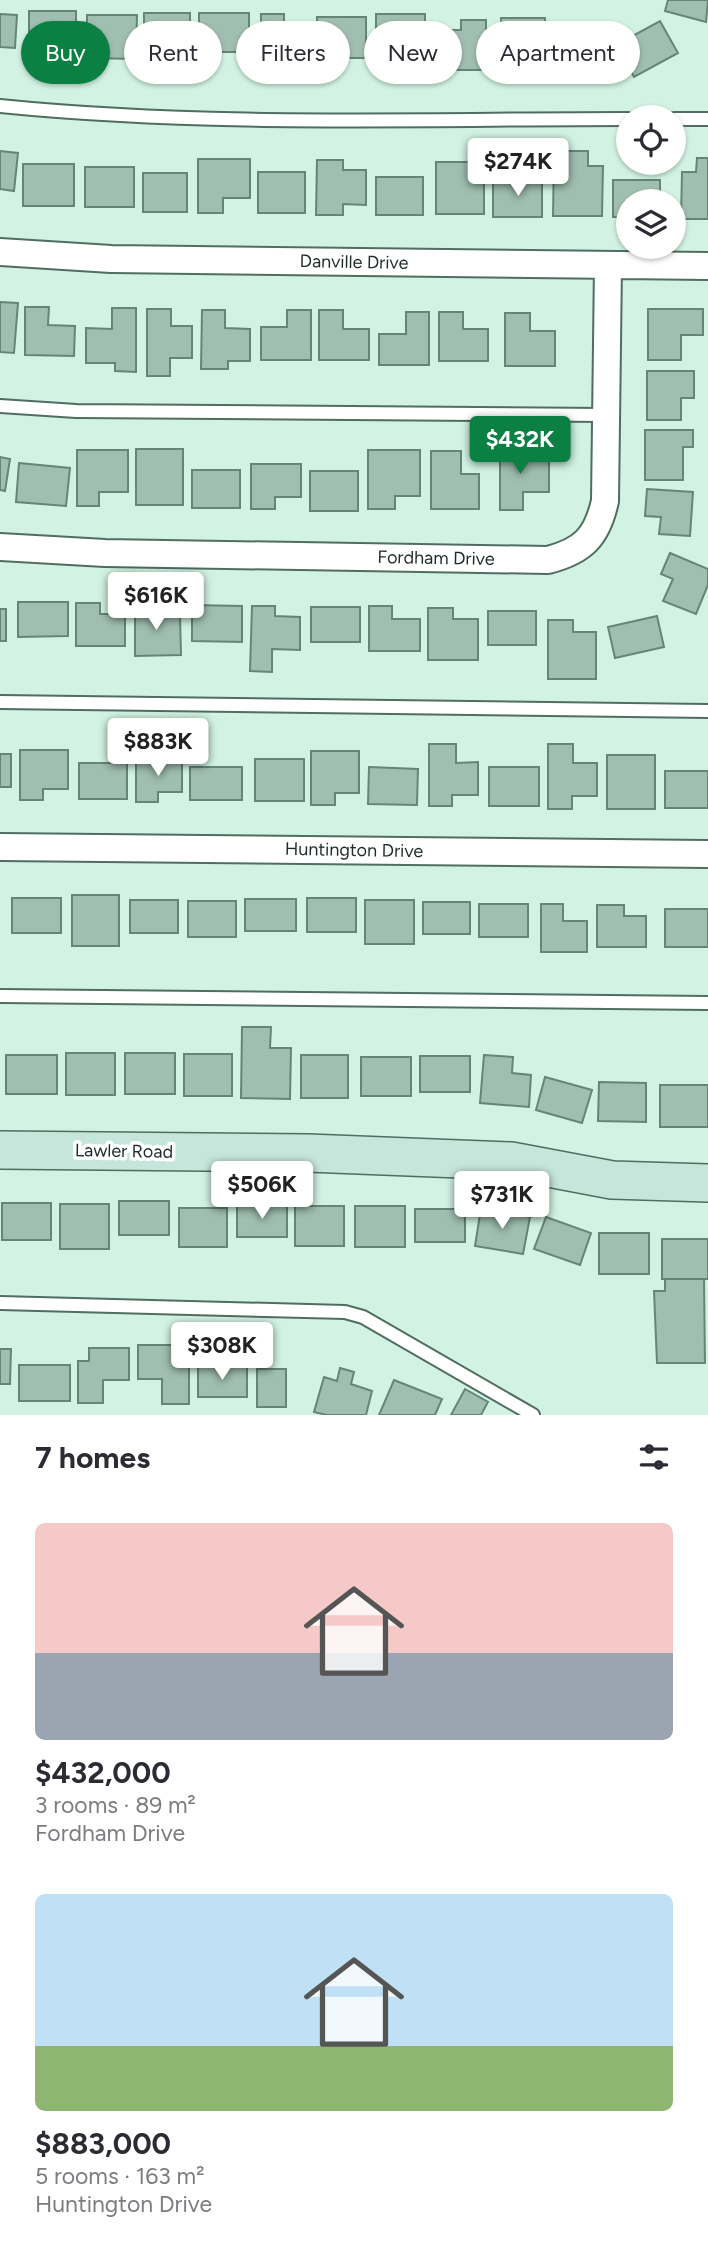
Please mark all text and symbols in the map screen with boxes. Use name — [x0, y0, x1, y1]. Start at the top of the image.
chip: Buy — [21, 21, 110, 84]
chip: Rent — [124, 21, 222, 84]
chip: Filters — [236, 21, 350, 84]
chip: New — [364, 21, 462, 84]
chip: Apartment — [476, 21, 640, 84]
map controls — [616, 105, 686, 259]
button: locate — [616, 105, 686, 175]
pin: $274K — [469, 138, 567, 198]
text: $274K — [484, 147, 552, 175]
button: layers — [616, 189, 686, 259]
street label: Danville Drive — [299, 250, 409, 274]
pin: $432K — [471, 416, 569, 476]
text: $432K — [486, 425, 554, 453]
street label: Fordham Drive — [377, 546, 495, 570]
pin: $616K — [107, 572, 205, 632]
text: $616K — [124, 581, 188, 609]
pin: $883K — [109, 718, 207, 778]
text: $883K — [123, 727, 193, 755]
street label: Huntington Drive — [285, 838, 424, 862]
street label: Lawler Road — [75, 1139, 173, 1163]
pin: $506K — [213, 1162, 311, 1221]
text: $506K — [227, 1170, 297, 1198]
pin: $731K — [453, 1172, 551, 1231]
text: $731K — [470, 1180, 534, 1208]
pin: $308K — [173, 1322, 271, 1382]
text: $308K — [187, 1331, 257, 1359]
icon: filters — [635, 1438, 673, 1476]
text: 7 homes — [35, 1439, 150, 1476]
icon: home — [291, 1568, 417, 1694]
text: $432,000 — [35, 1754, 171, 1791]
text: 3 rooms · 89 m² — [35, 1791, 196, 1819]
text: Fordham Drive — [35, 1819, 185, 1847]
icon: home — [291, 1939, 417, 2065]
text: $883,000 — [35, 2125, 171, 2162]
text: 5 rooms · 163 m² — [35, 2162, 204, 2190]
text: Huntington Drive — [35, 2190, 212, 2218]

